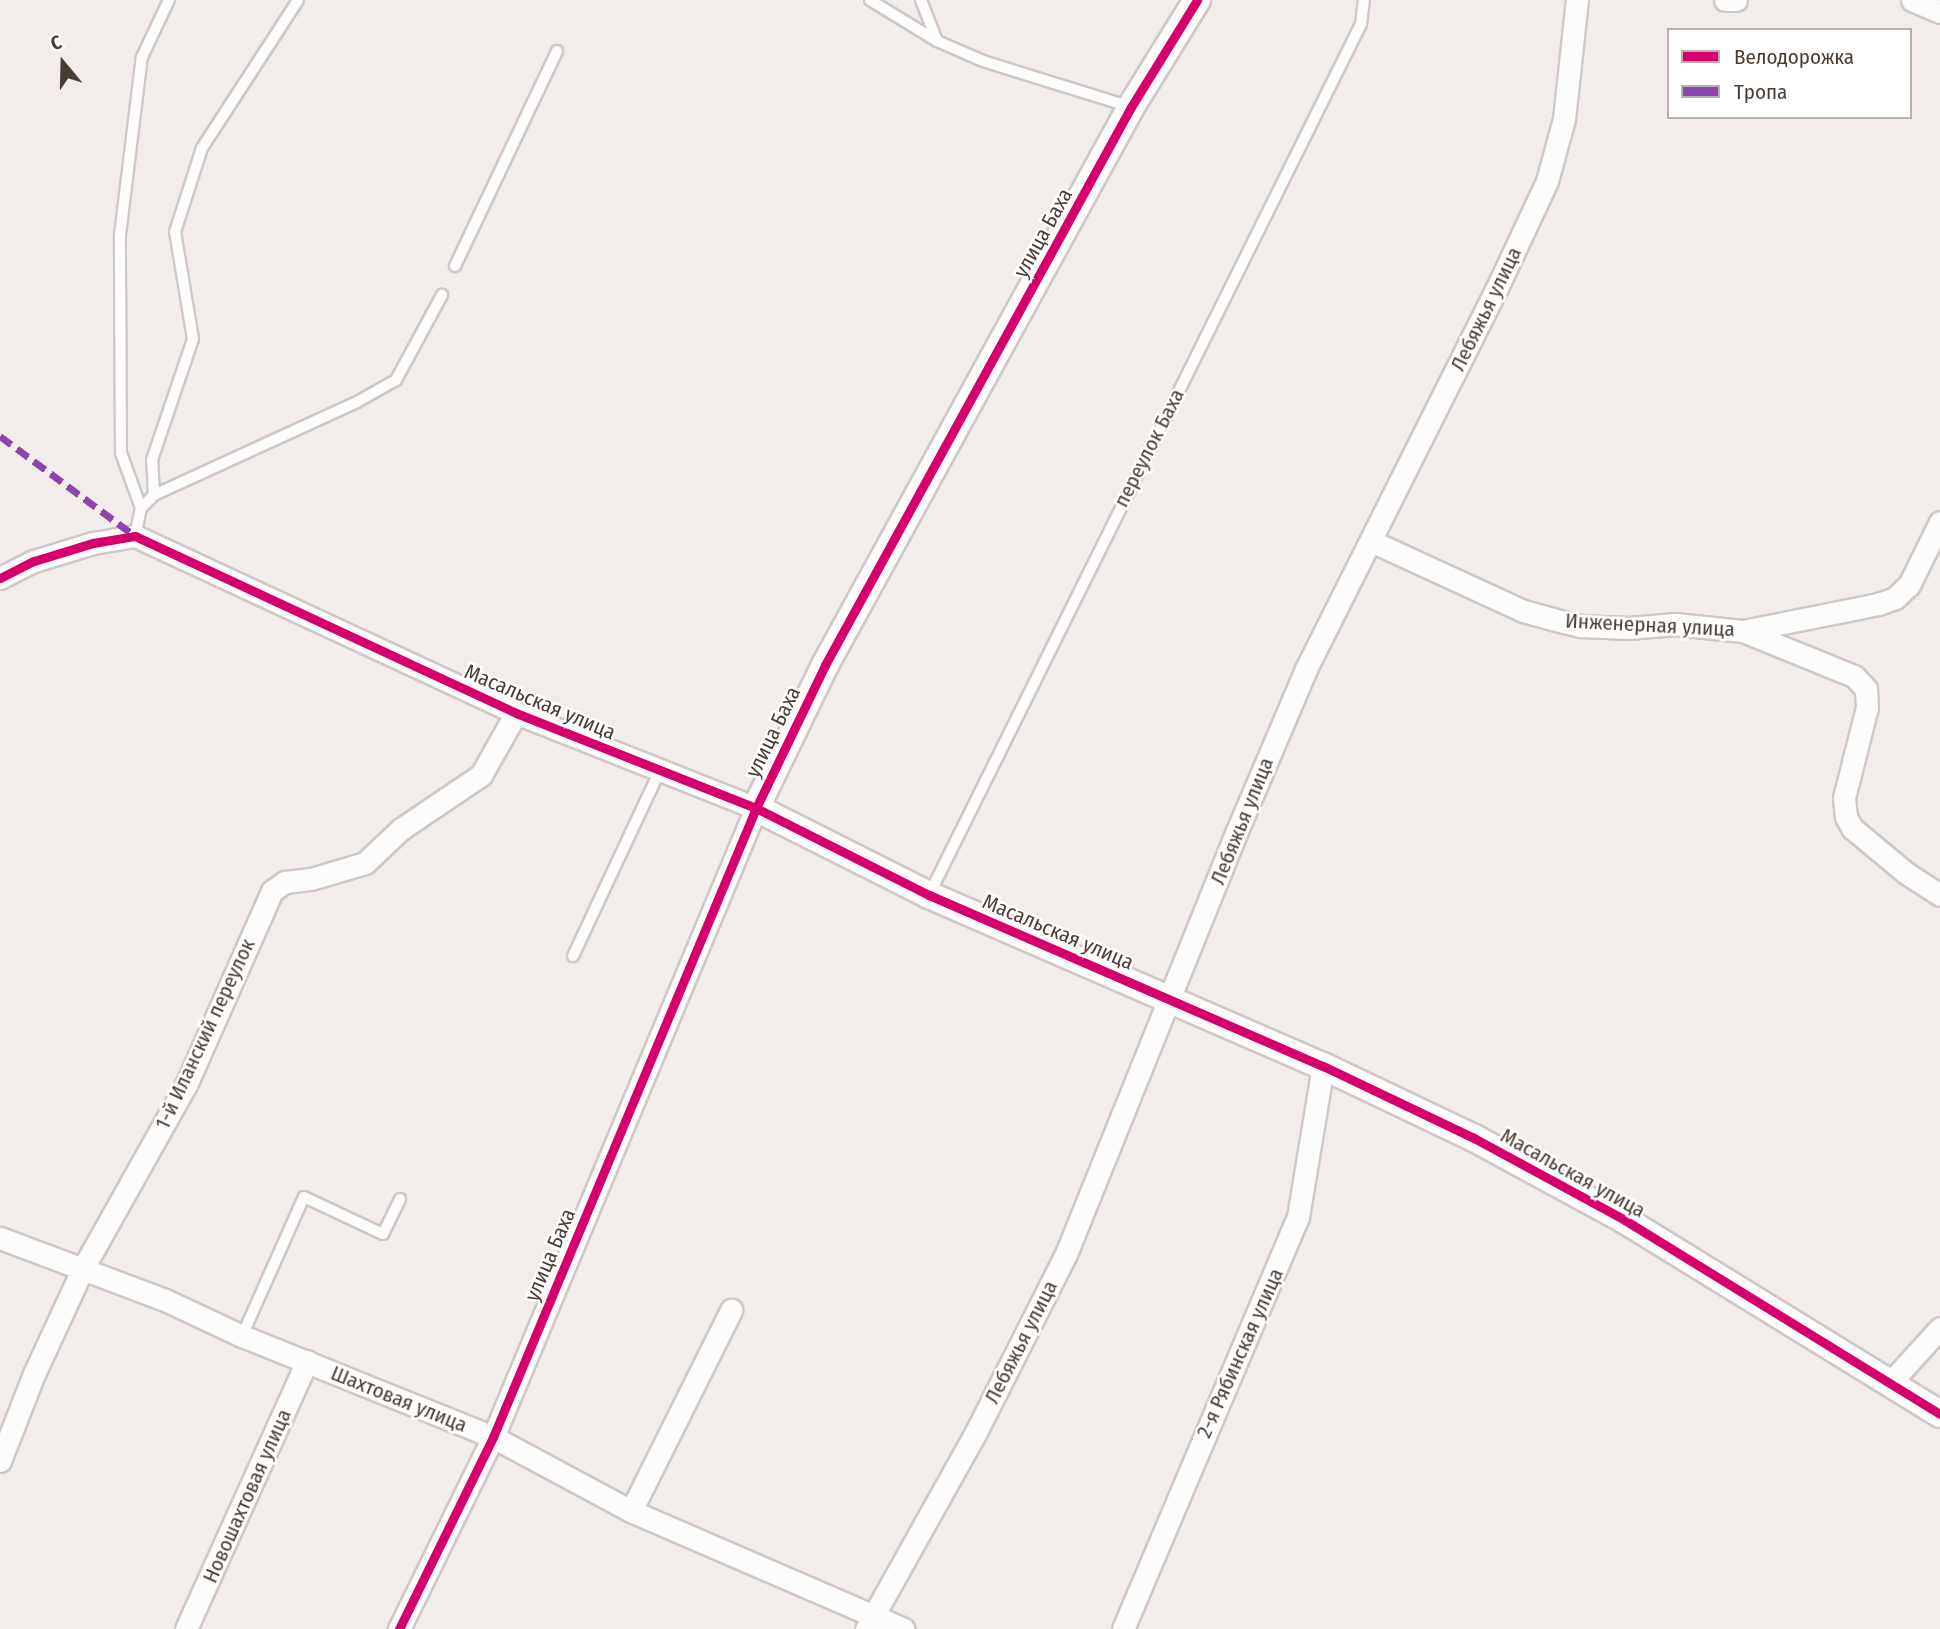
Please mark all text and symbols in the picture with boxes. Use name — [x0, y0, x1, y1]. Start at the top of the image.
north arrow — [28, 28, 98, 98]
legend — [1667, 28, 1912, 119]
text: С — [48, 30, 64, 55]
text: Велодорожка — [1734, 44, 1854, 70]
text: Тропа — [1734, 79, 1787, 105]
street label: улица Баха — [1008, 184, 1078, 282]
street label: Лебяжья улица — [1445, 243, 1527, 375]
street label: переулок Баха — [1108, 385, 1190, 511]
street label: Инженерная улица — [1565, 608, 1735, 642]
street label: Масальская улица — [461, 659, 619, 745]
street label: улица Баха — [740, 682, 806, 782]
street label: Лебяжья улица — [1205, 754, 1279, 888]
street label: Масальская улица — [979, 889, 1137, 975]
street label: 1-й Иланский переулок — [150, 935, 260, 1133]
street label: Масальская улица — [1496, 1123, 1650, 1223]
street label: улица Баха — [519, 1205, 581, 1305]
street label: 2-я Рябинская улица — [1191, 1264, 1289, 1442]
street label: Лебяжья улица — [979, 1276, 1063, 1408]
street label: Шахтовая улица — [327, 1360, 471, 1438]
street label: Новошахтовая улица — [197, 1405, 297, 1587]

